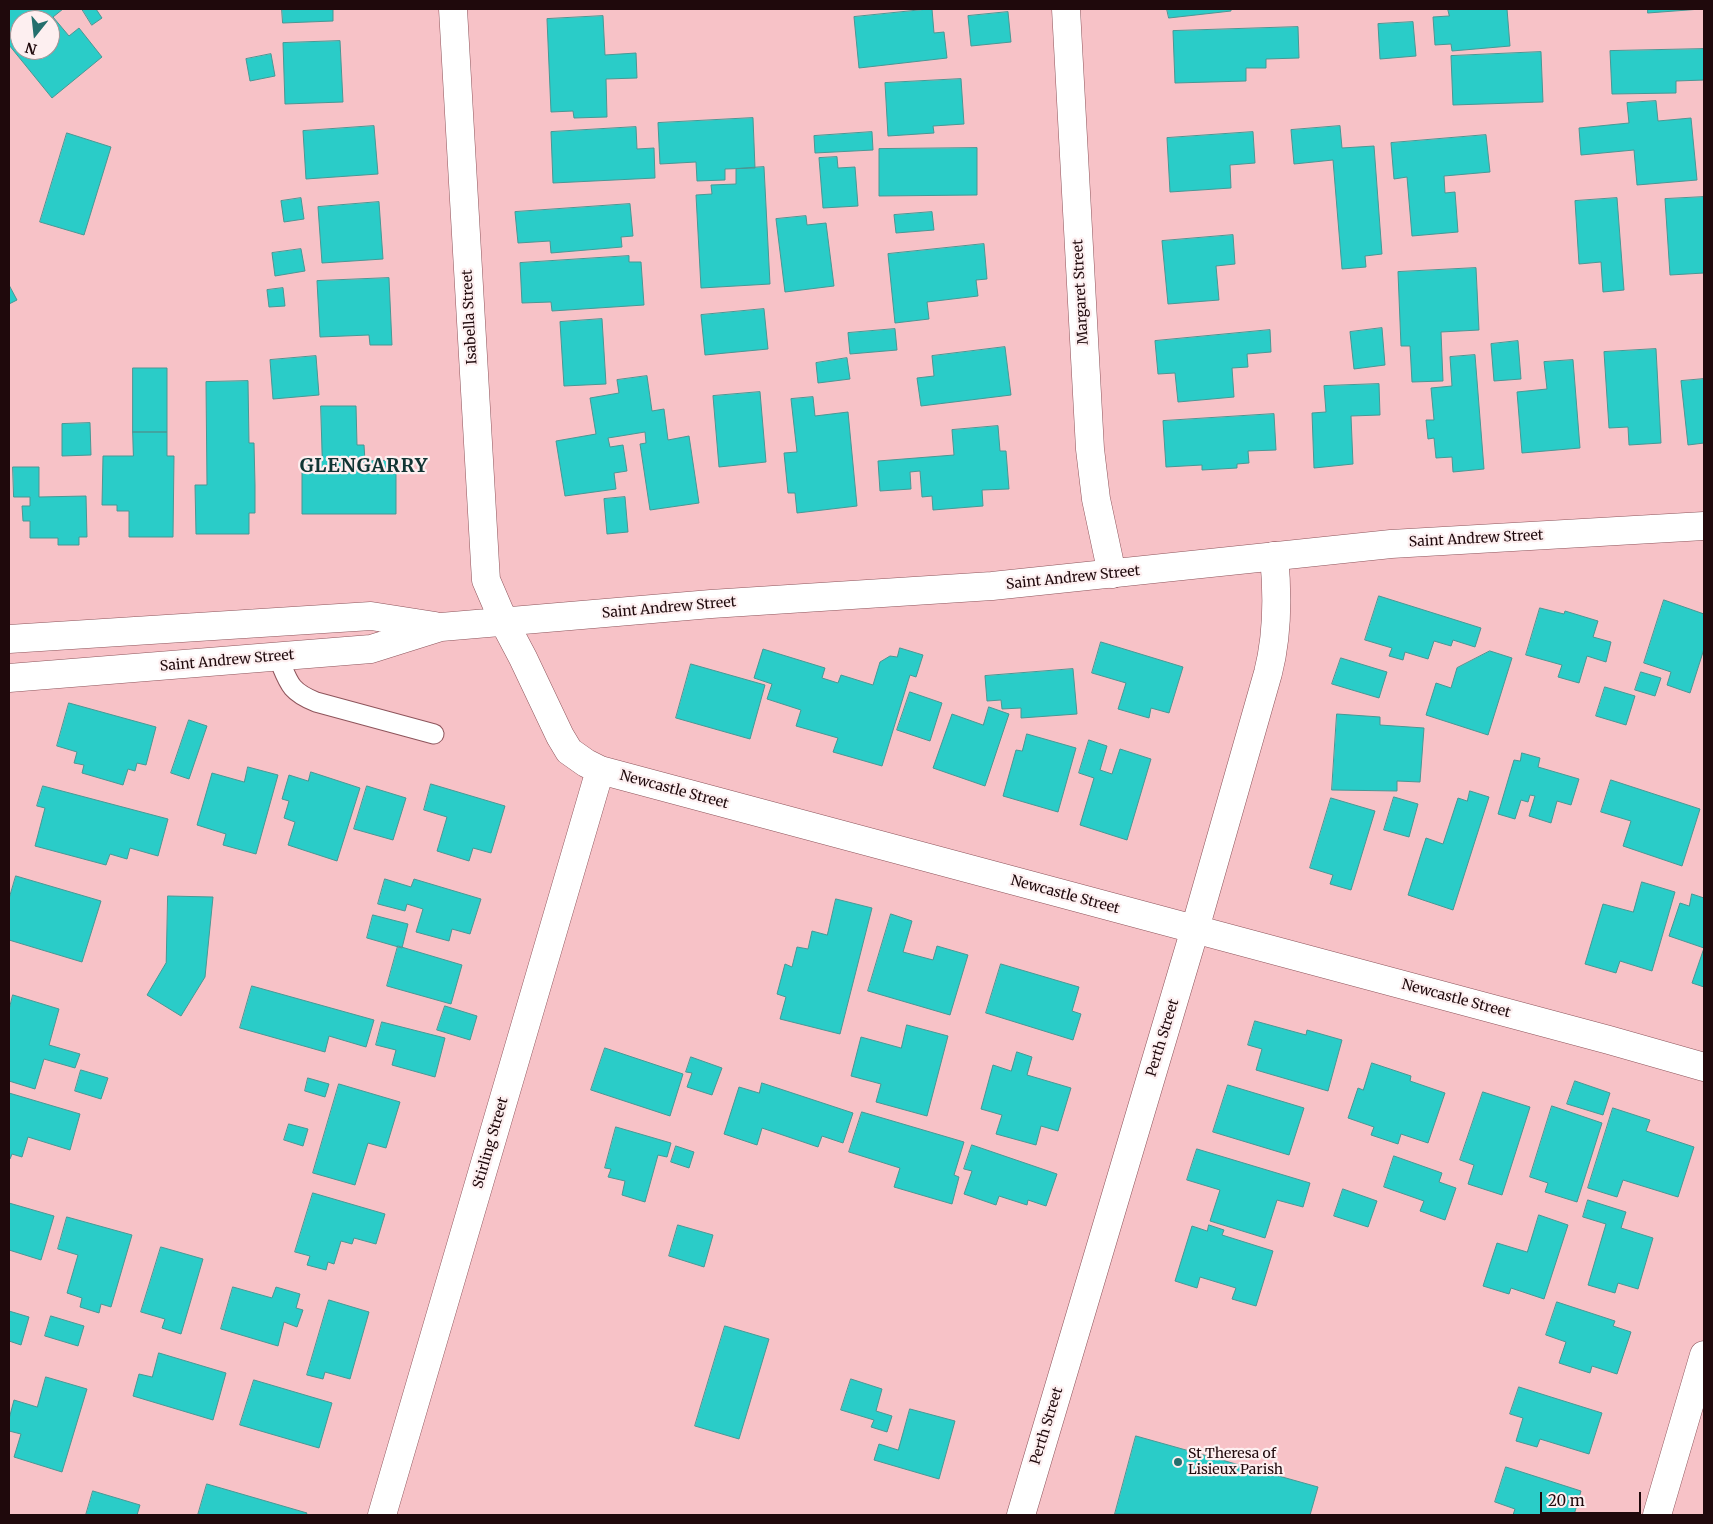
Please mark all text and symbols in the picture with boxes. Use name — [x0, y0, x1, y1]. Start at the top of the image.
north arrow — [10, 10, 60, 60]
text: N — [23, 38, 39, 59]
street label: Margaret Street — [1070, 239, 1092, 345]
street label: Isabella Street — [459, 269, 481, 365]
district label: GLENGARRY — [299, 456, 429, 478]
street label: Saint Andrew Street — [1408, 527, 1544, 551]
street label: Saint Andrew Street — [1005, 563, 1141, 593]
street label: Saint Andrew Street — [601, 594, 737, 622]
street label: Saint Andrew Street — [159, 647, 295, 675]
street label: Newcastle Street — [618, 767, 730, 813]
street label: Newcastle Street — [1009, 872, 1121, 918]
street label: Newcastle Street — [1400, 976, 1512, 1022]
street label: Perth Street — [1143, 997, 1183, 1079]
street label: Stirling Street — [470, 1095, 512, 1191]
street label: Perth Street — [1027, 1385, 1067, 1467]
place label: St Theresa of Lisieux Parish — [1188, 1446, 1283, 1478]
marker: St Theresa of Lisieux Parish — [1172, 1456, 1184, 1468]
scale bar — [1543, 1482, 1644, 1514]
text: 20 m — [1548, 1491, 1585, 1510]

